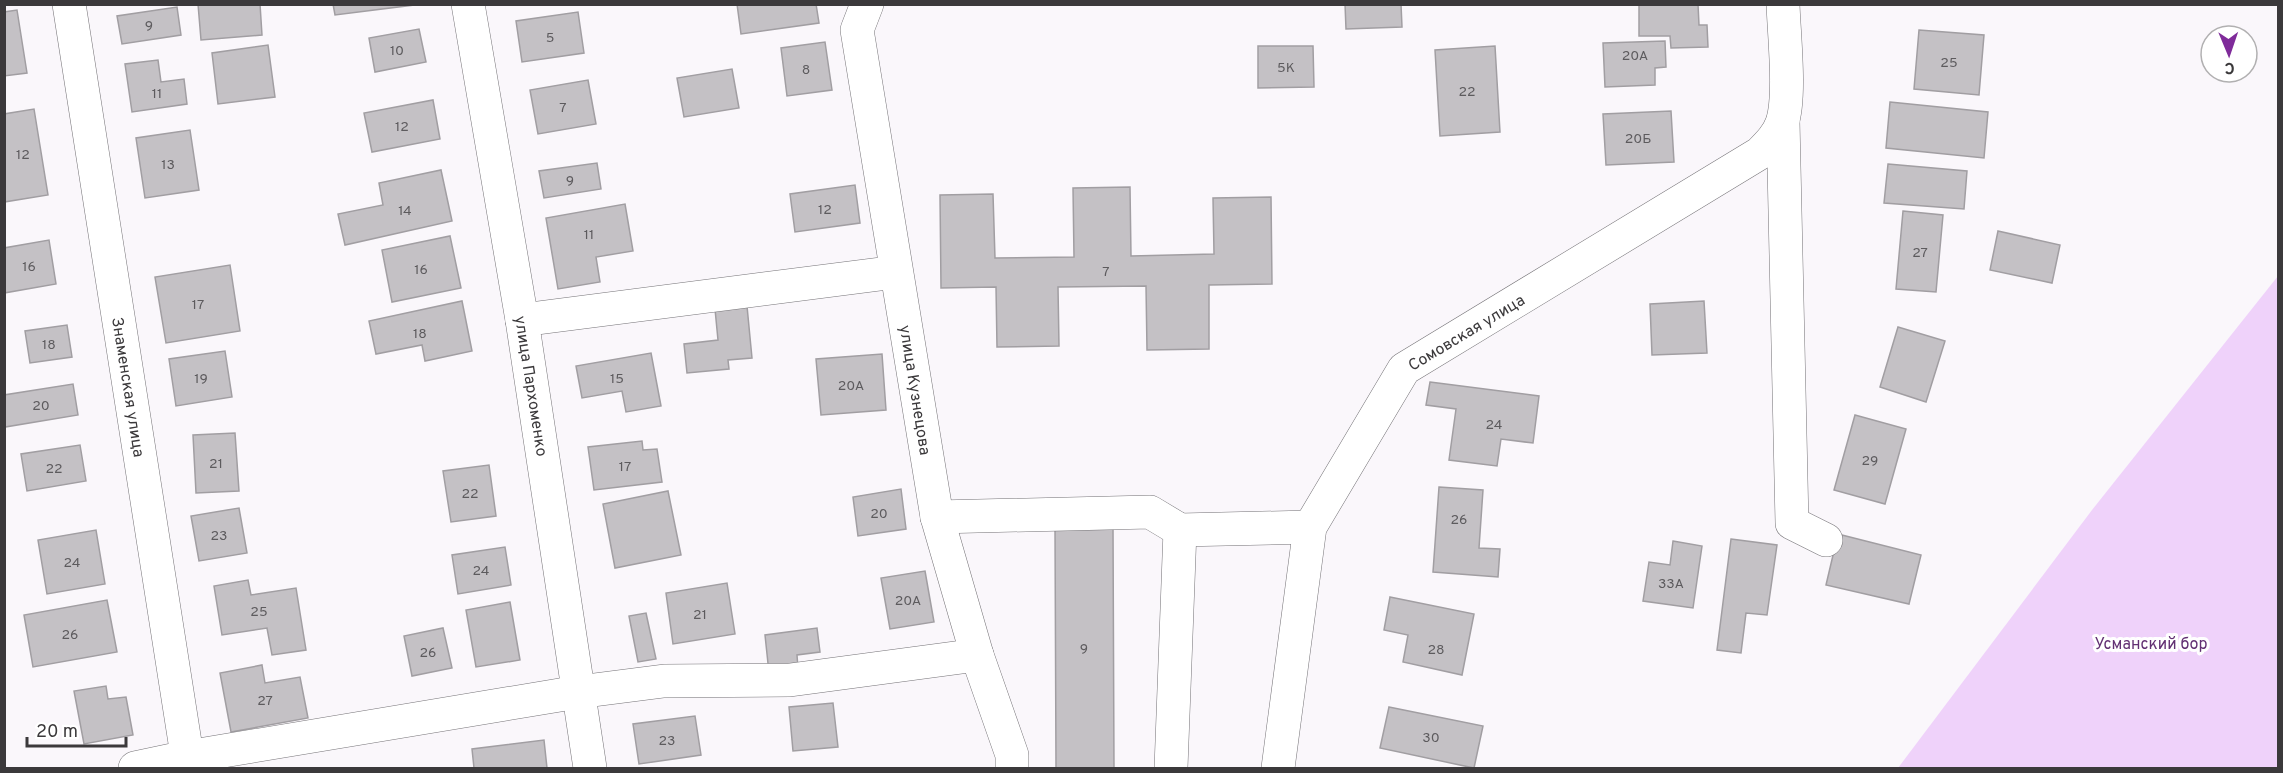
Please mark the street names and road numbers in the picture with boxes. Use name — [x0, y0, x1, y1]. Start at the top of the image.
street label: Сомовская улица — [1405, 291, 1529, 376]
street label: улица Пархоменко — [509, 315, 551, 458]
street label: Знаменская улица — [106, 316, 148, 459]
street label: улица Кузнецова — [894, 324, 934, 457]

